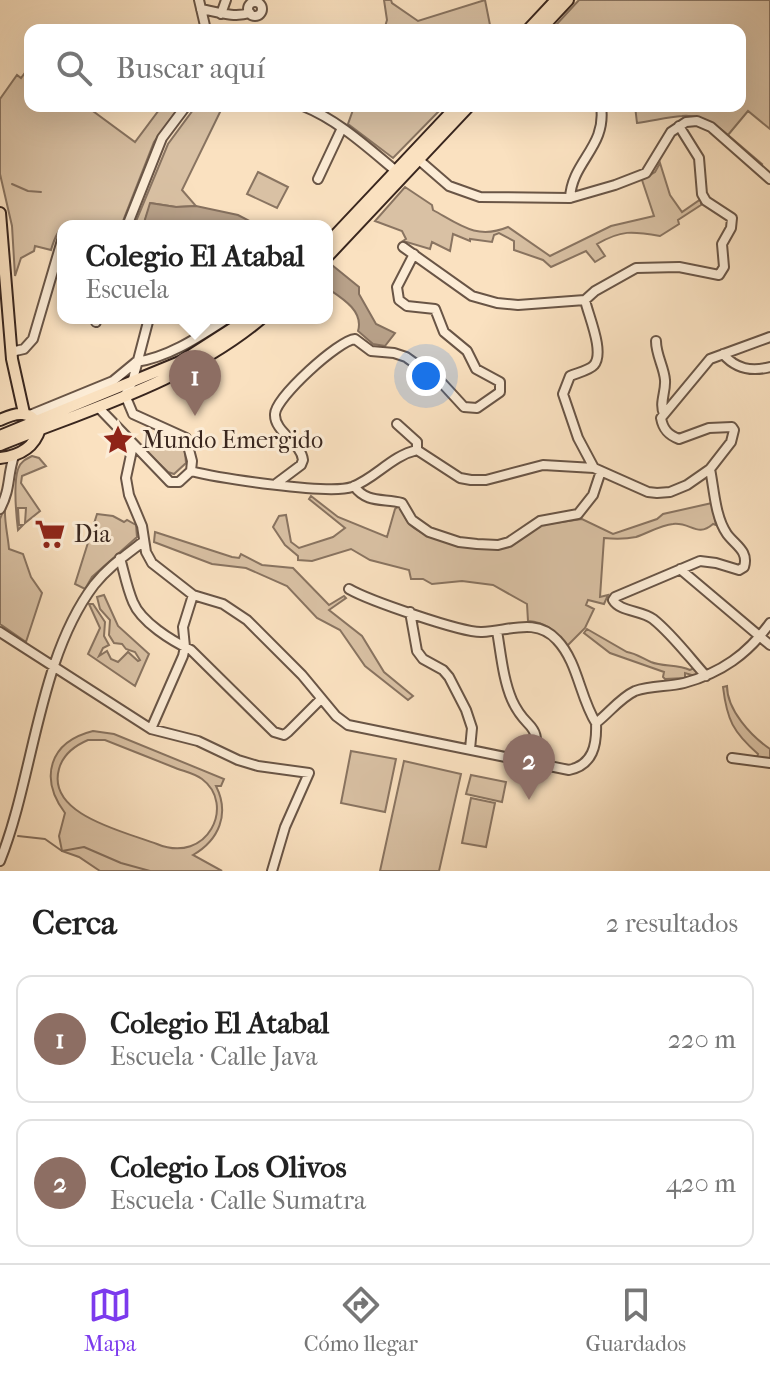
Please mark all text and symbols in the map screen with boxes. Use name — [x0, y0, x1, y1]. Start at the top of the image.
search box — [24, 24, 746, 112]
icon: search — [52, 46, 96, 90]
text: Buscar aquí — [116, 51, 265, 86]
popup — [57, 220, 333, 324]
text: Colegio El Atabal — [85, 239, 305, 274]
text: Escuela — [85, 274, 169, 305]
pin: 1 — [169, 350, 221, 416]
your location — [406, 356, 446, 396]
place icon: Mundo Emergido — [101, 423, 135, 457]
place label: Mundo Emergido — [142, 426, 323, 454]
supermarket icon: Dia — [33, 517, 67, 551]
place label: Dia — [74, 520, 111, 548]
pin: 2 — [503, 734, 555, 800]
text: Cerca — [32, 903, 117, 943]
text: 2 resultados — [606, 908, 738, 939]
text: Colegio El Atabal — [110, 1006, 329, 1041]
text: 1 — [55, 1024, 65, 1055]
text: 220 m — [668, 1024, 736, 1055]
text: Escuela · Calle Java — [110, 1041, 318, 1072]
text: Colegio Los Olivos — [110, 1150, 347, 1185]
text: 2 — [53, 1168, 67, 1199]
text: 420 m — [666, 1168, 736, 1199]
text: Escuela · Calle Sumatra — [110, 1185, 366, 1216]
tab: Mapa — [84, 1283, 136, 1357]
tab: Cómo llegar — [304, 1283, 418, 1357]
tab: Guardados — [585, 1283, 686, 1357]

